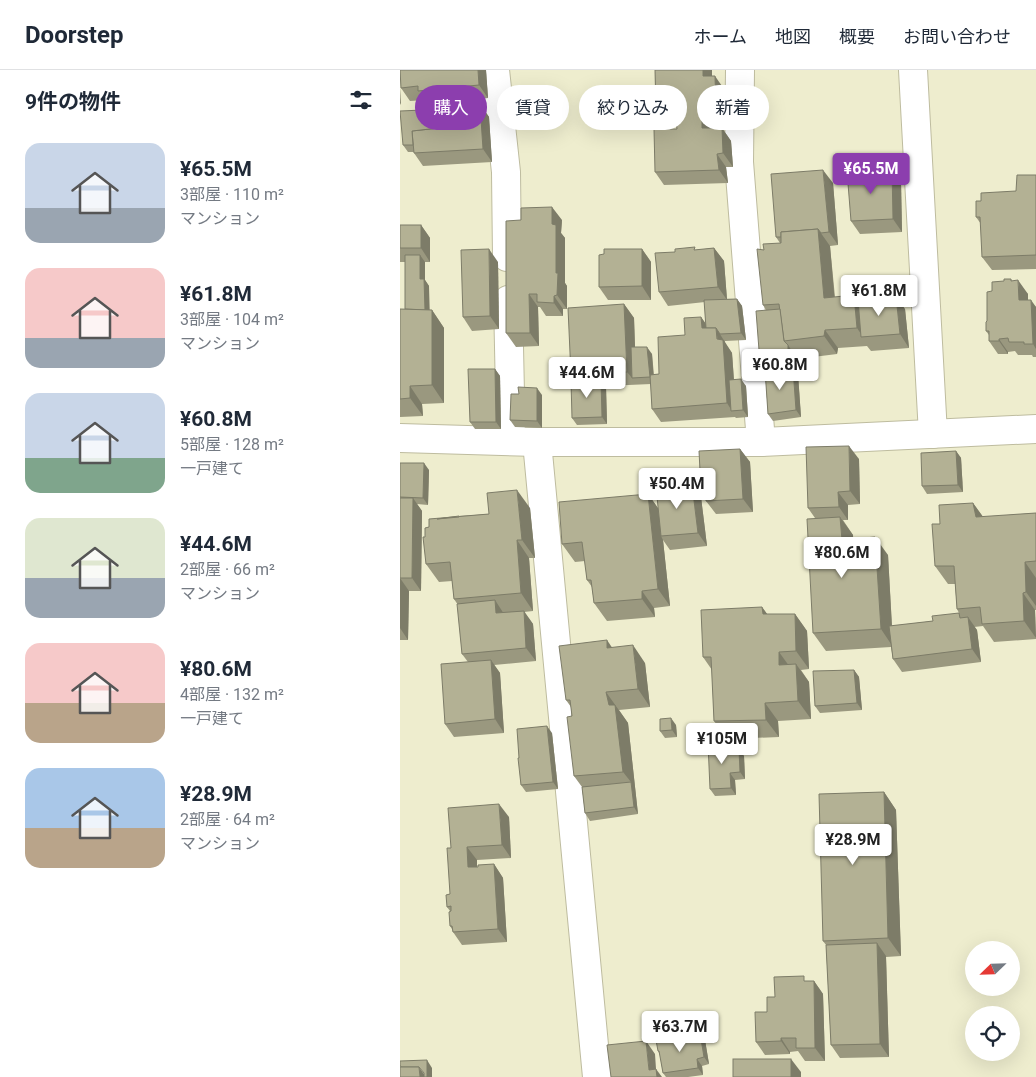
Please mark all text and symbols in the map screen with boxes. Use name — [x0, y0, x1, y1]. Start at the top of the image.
text: Doorstep — [25, 21, 123, 49]
text: ホーム — [694, 26, 747, 47]
text: 地図 — [775, 26, 811, 47]
text: 概要 — [839, 26, 875, 47]
text: お問い合わせ — [903, 26, 1011, 47]
chip: 購入 — [415, 85, 487, 130]
chip: 賃貸 — [497, 85, 569, 130]
chip: 絞り込み — [579, 85, 687, 130]
chip: 新着 — [697, 85, 769, 130]
icon: filters — [347, 86, 375, 114]
text: 9件の物件 — [25, 90, 121, 114]
pin: ¥65.5M — [830, 152, 912, 195]
text: ¥65.5M — [180, 157, 252, 181]
text: ¥65.5M — [844, 159, 898, 178]
icon: home — [65, 163, 125, 223]
text: 3部屋 · 110 m² — [180, 185, 284, 204]
text: マンション — [180, 209, 260, 228]
pin: ¥61.8M — [838, 274, 920, 317]
text: ¥61.8M — [852, 281, 906, 300]
text: ¥61.8M — [180, 282, 252, 306]
icon: home — [65, 288, 125, 348]
text: 3部屋 · 104 m² — [180, 310, 284, 329]
text: マンション — [180, 334, 260, 353]
pin: ¥60.8M — [739, 348, 821, 391]
text: ¥60.8M — [753, 355, 807, 374]
pin: ¥44.6M — [546, 356, 628, 399]
text: ¥44.6M — [560, 363, 614, 382]
text: ¥60.8M — [180, 407, 252, 431]
icon: home — [65, 413, 125, 473]
text: 5部屋 · 128 m² — [180, 435, 284, 454]
text: 一戸建て — [180, 459, 244, 478]
pin: ¥50.4M — [636, 468, 718, 510]
text: ¥50.4M — [650, 474, 704, 493]
text: ¥44.6M — [180, 532, 252, 556]
pin: ¥80.6M — [801, 536, 883, 579]
icon: home — [65, 538, 125, 598]
text: ¥80.6M — [815, 543, 869, 562]
text: 2部屋 · 66 m² — [180, 560, 275, 579]
text: マンション — [180, 584, 260, 603]
text: ¥80.6M — [180, 657, 252, 681]
icon: home — [65, 663, 125, 723]
text: 4部屋 · 132 m² — [180, 685, 284, 704]
text: 一戸建て — [180, 709, 244, 728]
pin: ¥105M — [687, 722, 757, 765]
text: ¥105M — [697, 729, 747, 748]
text: ¥28.9M — [180, 782, 252, 806]
icon: home — [65, 788, 125, 848]
text: 2部屋 · 64 m² — [180, 810, 275, 829]
pin: ¥28.9M — [812, 824, 894, 866]
text: ¥28.9M — [826, 830, 880, 849]
text: マンション — [180, 834, 260, 853]
north arrow — [965, 941, 1020, 996]
map controls — [965, 941, 1020, 1061]
button: locate — [965, 1006, 1020, 1061]
pin: ¥63.7M — [639, 1010, 721, 1053]
text: ¥63.7M — [653, 1017, 707, 1036]

